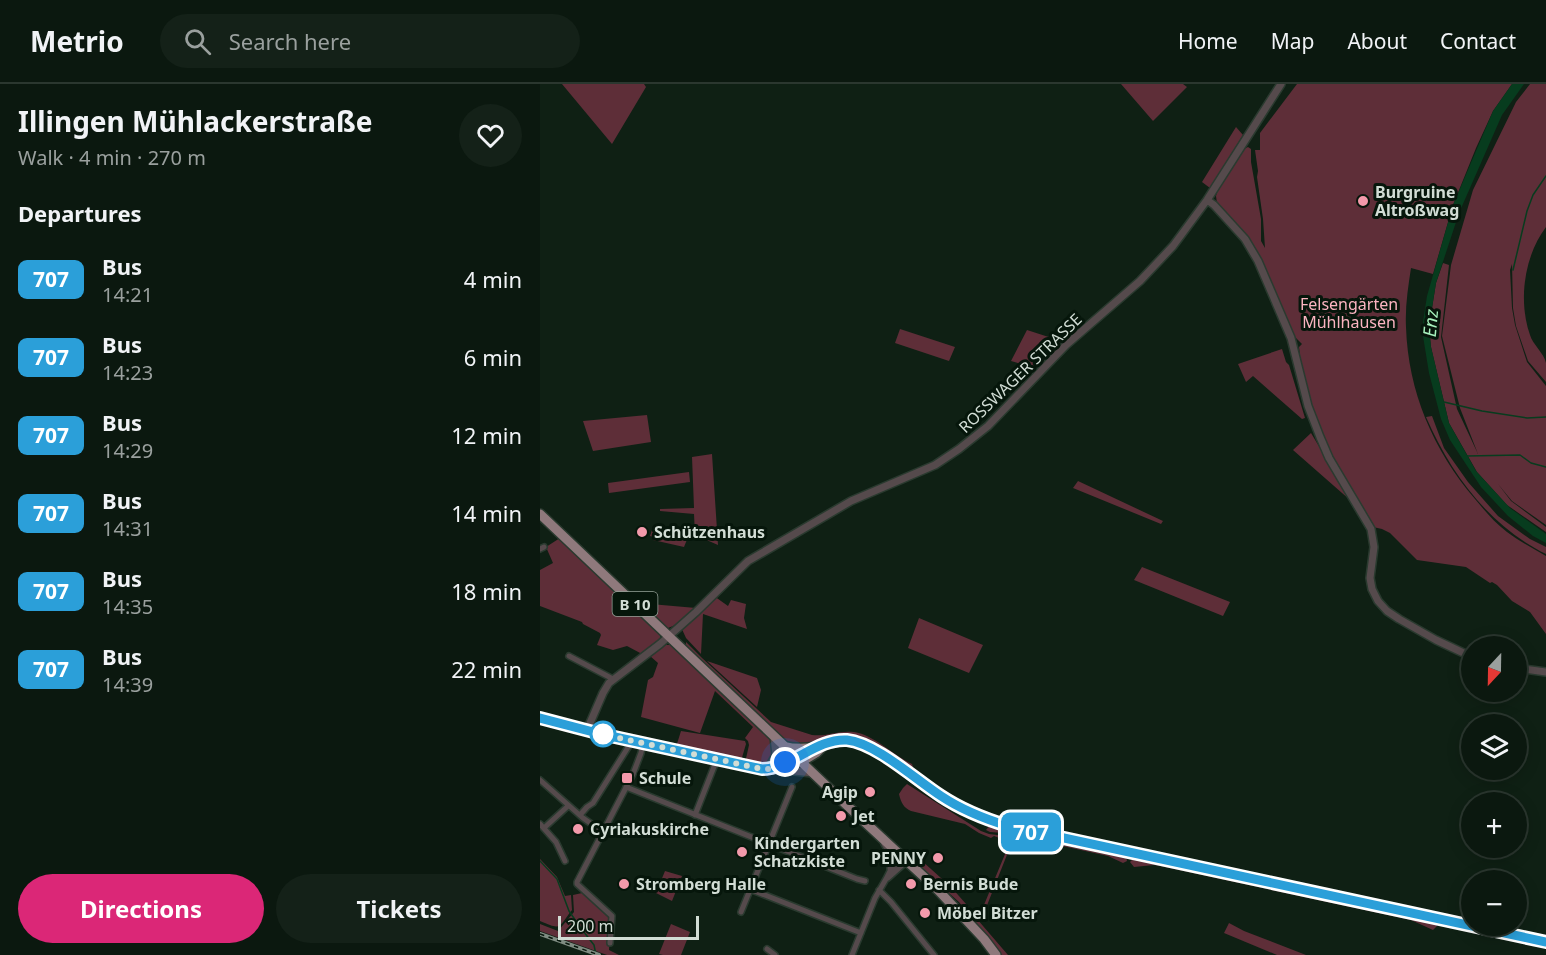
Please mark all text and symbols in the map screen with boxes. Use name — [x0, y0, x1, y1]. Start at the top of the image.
search box — [160, 14, 580, 68]
text: Metrio — [30, 22, 124, 60]
icon: search — [181, 25, 214, 58]
text: Search here — [229, 26, 351, 56]
text: Home — [1178, 27, 1238, 55]
text: Map — [1271, 27, 1314, 55]
text: About — [1347, 27, 1407, 55]
text: Contact — [1440, 27, 1516, 55]
text: Illingen Mühlackerstraße — [18, 102, 372, 140]
button: heart — [459, 104, 522, 167]
text: Walk · 4 min · 270 m — [18, 144, 206, 171]
place label: Burgruine Altroßwag — [1375, 181, 1459, 221]
marker: Burgruine Altroßwag — [1356, 194, 1370, 208]
text: Departures — [18, 198, 142, 228]
text: Bus — [102, 251, 142, 281]
text: 4 min — [464, 264, 522, 294]
text: 707 — [33, 265, 69, 293]
text: 14:21 — [102, 281, 153, 308]
park label: Felsengärten Mühlhausen — [1300, 293, 1398, 333]
street label: ROSSWAGER STRASSE — [954, 308, 1086, 438]
water label: Enz — [1417, 308, 1443, 338]
text: Bus — [102, 329, 142, 359]
text: 6 min — [464, 342, 522, 372]
text: 707 — [33, 343, 69, 371]
text: 14:23 — [102, 359, 153, 386]
text: Bus — [102, 407, 142, 437]
text: 12 min — [451, 420, 522, 450]
text: 707 — [33, 421, 69, 449]
text: 14:29 — [102, 437, 153, 464]
text: Bus — [102, 485, 142, 515]
text: 14 min — [451, 498, 522, 528]
text: 707 — [33, 499, 69, 527]
text: 14:31 — [102, 515, 153, 542]
place label: Schützenhaus — [654, 521, 765, 543]
marker: Schützenhaus — [635, 525, 649, 539]
text: Bus — [102, 563, 142, 593]
text: 18 min — [451, 576, 522, 606]
text: 707 — [33, 577, 69, 605]
road number: B 10 — [612, 592, 658, 616]
text: 14:35 — [102, 593, 153, 620]
north arrow — [1461, 636, 1527, 702]
map controls — [1461, 636, 1527, 936]
text: Bus — [102, 641, 142, 671]
text: 22 min — [451, 654, 522, 684]
text: 707 — [33, 655, 69, 683]
text: 14:39 — [102, 671, 153, 698]
button: layers — [1461, 714, 1527, 780]
unlabelled marker — [590, 721, 616, 747]
your location — [770, 747, 800, 777]
place label: Schule — [639, 767, 691, 789]
marker: Schule — [620, 771, 634, 785]
place label: Agip — [822, 781, 858, 803]
marker: Agip — [863, 785, 877, 799]
button: + — [1461, 792, 1527, 858]
place label: Jet — [851, 805, 875, 827]
marker: Jet — [834, 809, 848, 823]
line badge: 707 — [996, 812, 1066, 852]
place label: Cyriakuskirche — [590, 818, 709, 840]
text: 707 — [1013, 818, 1049, 846]
marker: Cyriakuskirche — [571, 822, 585, 836]
place label: Kindergarten Schatzkiste — [754, 832, 860, 872]
marker: Kindergarten Schatzkiste — [735, 845, 749, 859]
place label: PENNY — [871, 847, 927, 869]
marker: PENNY — [931, 851, 945, 865]
button: − — [1461, 870, 1527, 936]
place label: Stromberg Halle — [636, 873, 766, 895]
place label: Bernis Bude — [923, 873, 1018, 895]
button: Directions — [18, 874, 264, 943]
button: Tickets — [276, 874, 522, 943]
marker: Stromberg Halle — [617, 877, 631, 891]
marker: Bernis Bude — [904, 877, 918, 891]
place label: Möbel Bitzer — [937, 902, 1038, 924]
marker: Möbel Bitzer — [918, 906, 932, 920]
scale bar — [558, 913, 699, 940]
text: 200 m — [567, 915, 614, 937]

